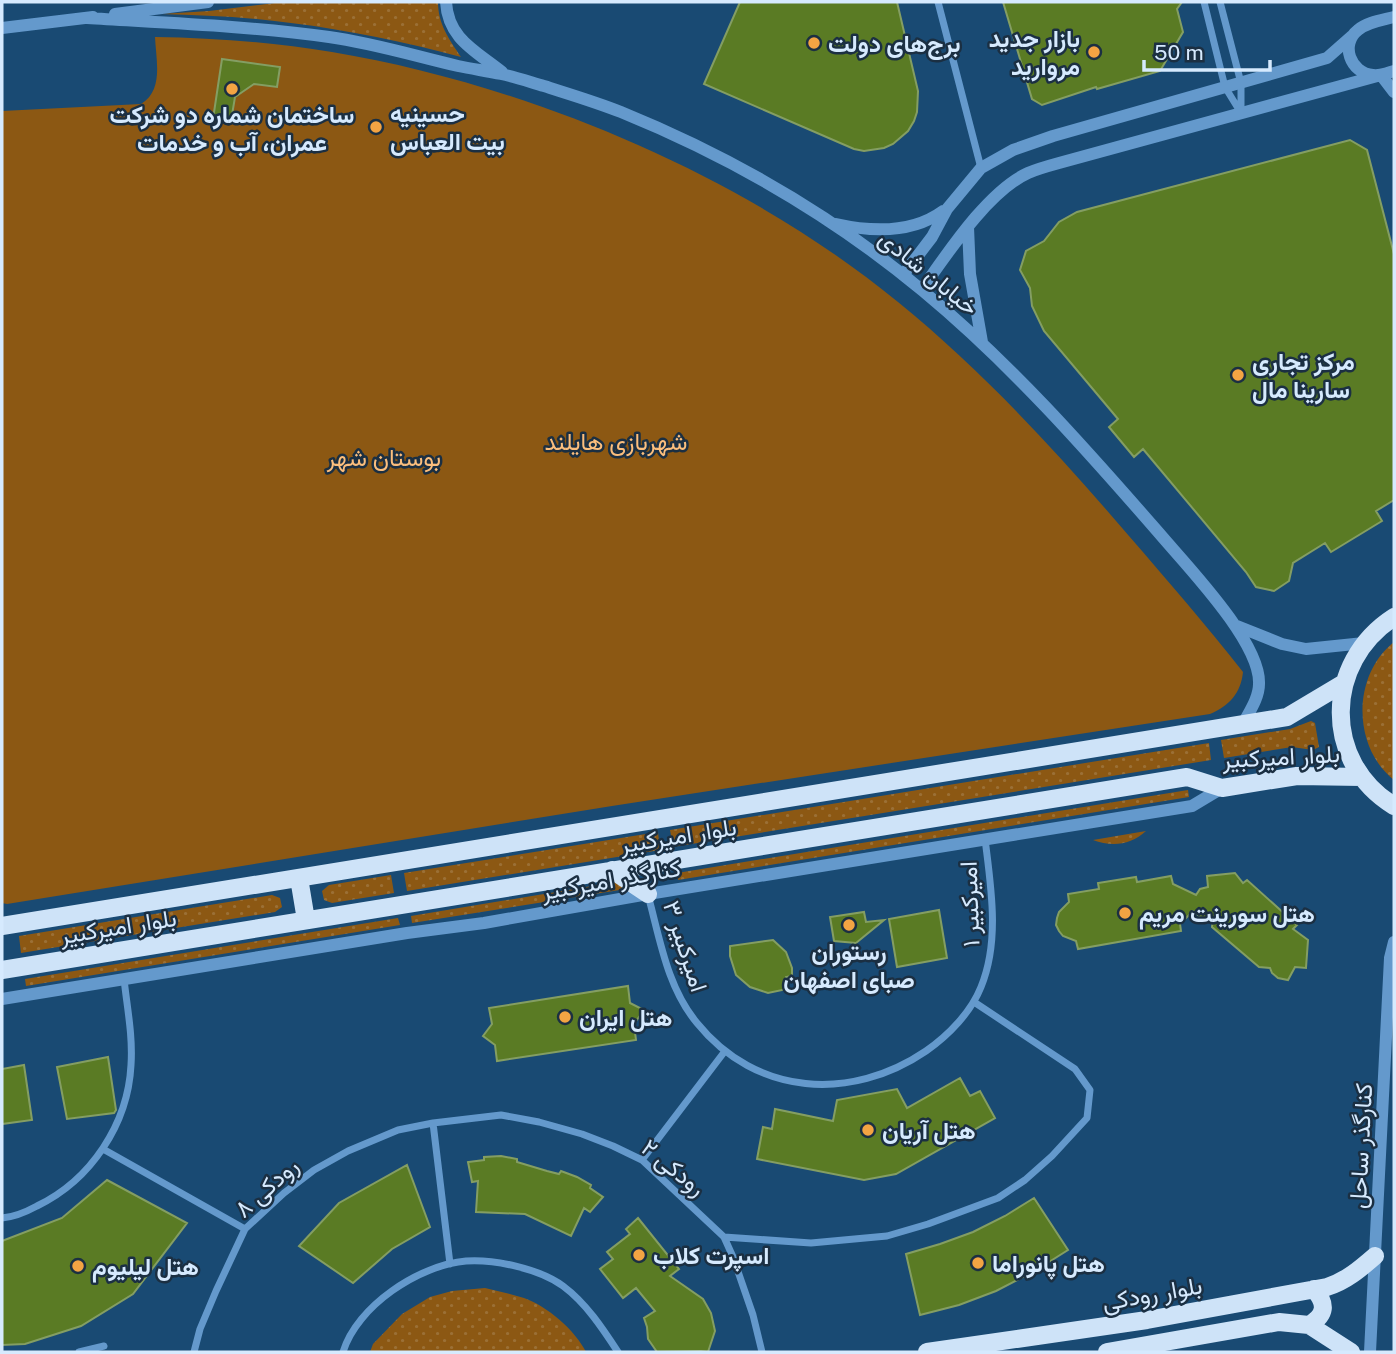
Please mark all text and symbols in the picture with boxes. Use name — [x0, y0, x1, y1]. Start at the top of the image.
place label: بازار جدید مروارید — [989, 24, 1080, 82]
scale bar — [1144, 28, 1270, 72]
place label: برج‌های دولت — [828, 29, 961, 60]
marker: برج‌های دولت — [806, 35, 822, 51]
text: 50 m — [1154, 40, 1204, 65]
marker: بازار جدید مروارید — [1086, 44, 1102, 60]
marker: ساختمان شماره دو شرکت عمران، آب و خدمات — [224, 81, 240, 97]
place label: حسینیه بیت العباس — [390, 99, 505, 156]
place label: ساختمان شماره دو شرکت عمران، آب و خدمات — [110, 100, 354, 158]
marker: حسینیه بیت العباس — [368, 119, 384, 135]
street label: خیابان شادی — [873, 223, 984, 321]
place label: مرکز تجاری سارینا مال — [1252, 347, 1355, 405]
marker: مرکز تجاری سارینا مال — [1230, 367, 1246, 383]
park label: شهربازی هایلند — [545, 427, 687, 457]
park label: بوستان شهر — [326, 443, 441, 473]
street label: بلوار امیرکبیر — [1220, 739, 1341, 775]
street label: بلوار امیرکبیر — [617, 812, 739, 860]
street label: کنارگذر امیرکبیر — [538, 853, 683, 907]
street label: امیرکبیر ۱ — [954, 861, 986, 947]
street label: امیرکبیر ۳ — [656, 897, 714, 996]
place label: هتل سورینت مريم — [1139, 899, 1315, 930]
street label: بلوار امیرکبیر — [57, 903, 179, 951]
marker: هتل سورینت مريم — [1117, 905, 1133, 921]
marker: رستوران صبای اصفهان — [841, 917, 857, 933]
place label: رستوران صبای اصفهان — [783, 937, 915, 995]
place label: هتل ایران — [579, 1003, 672, 1033]
marker: هتل ایران — [557, 1009, 573, 1025]
street label: کنارگذر ساحل — [1343, 1082, 1379, 1210]
place label: هتل آریان — [882, 1116, 976, 1146]
marker: هتل آریان — [860, 1122, 876, 1138]
street label: رودکی ۲ — [635, 1133, 712, 1203]
street label: رودکی ۸ — [228, 1151, 305, 1224]
place label: اسپرت کلاب — [653, 1241, 769, 1272]
marker: اسپرت کلاب — [631, 1247, 647, 1263]
place label: هتل پانوراما — [992, 1249, 1105, 1280]
place label: هتل لیلیوم — [92, 1252, 199, 1283]
marker: هتل پانوراما — [970, 1255, 986, 1271]
marker: هتل لیلیوم — [70, 1258, 86, 1274]
street label: بلوار رودکی — [1100, 1270, 1204, 1318]

